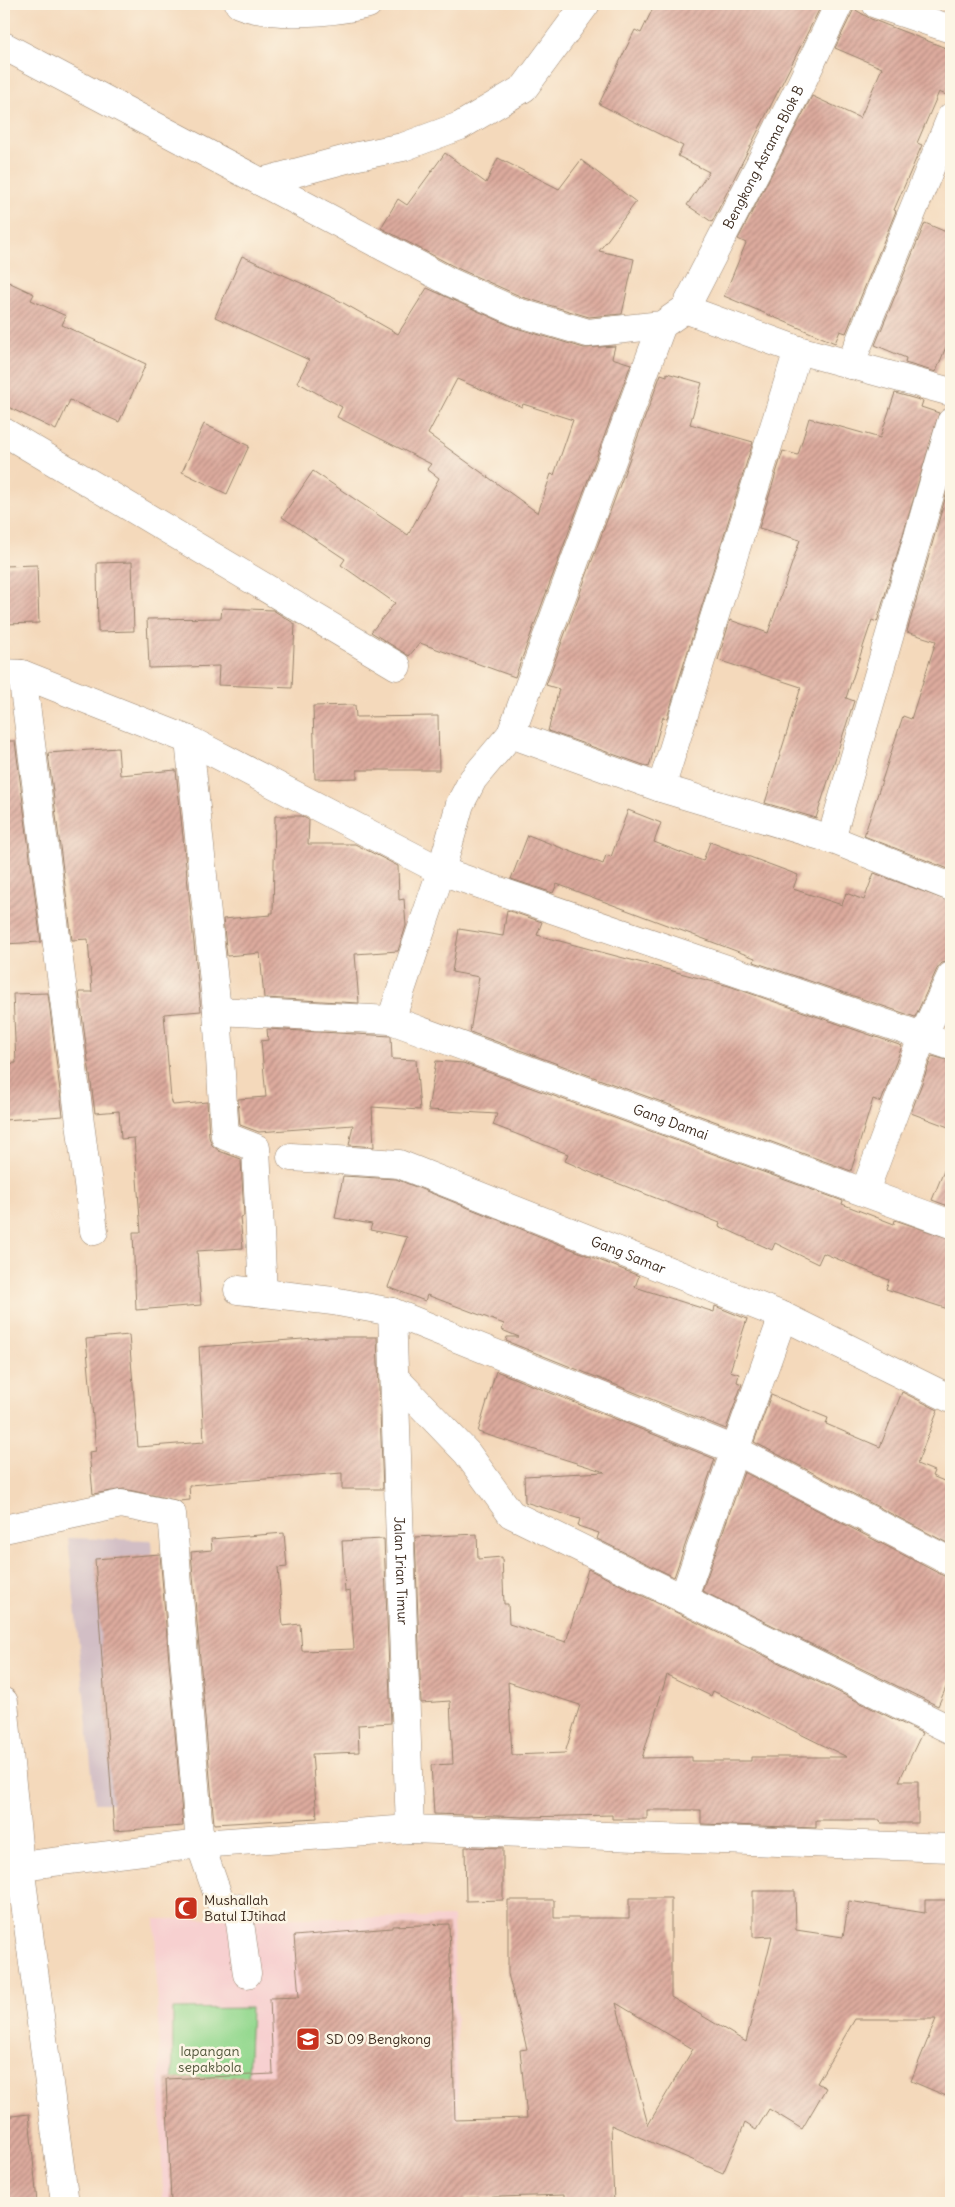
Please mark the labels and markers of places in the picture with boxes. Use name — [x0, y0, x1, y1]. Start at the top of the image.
place label: Mushallah Batul IJtihad — [204, 1891, 286, 1925]
mosque icon: Mushallah Batul IJtihad — [173, 1895, 199, 1921]
school or university icon: SD 09 Bengkong — [295, 2026, 321, 2052]
place label: SD 09 Bengkong — [326, 2030, 431, 2048]

